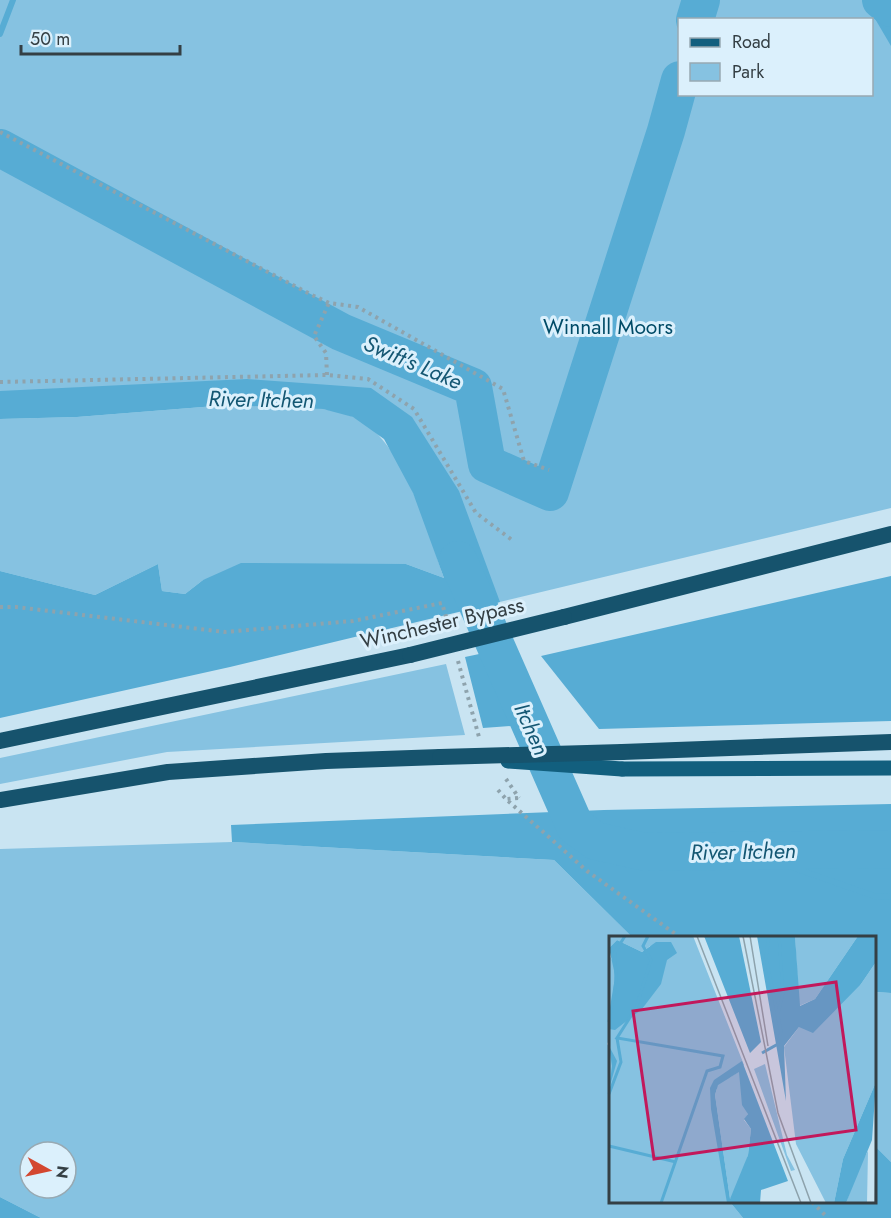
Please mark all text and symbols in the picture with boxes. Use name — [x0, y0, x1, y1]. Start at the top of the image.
scale bar — [21, 18, 180, 56]
legend — [678, 18, 873, 96]
text: 50 m — [30, 26, 70, 52]
text: Road — [732, 29, 771, 55]
text: Park — [732, 59, 764, 85]
park label: Winnall Moors — [543, 312, 673, 342]
water label: Swift's Lake — [359, 327, 467, 397]
water label: River Itchen — [208, 382, 314, 416]
street label: Winchester Bypass — [357, 590, 527, 656]
water label: Itchen — [506, 698, 558, 760]
water label: River Itchen — [690, 834, 796, 868]
inset map — [609, 936, 876, 1203]
north arrow — [18, 1140, 78, 1200]
text: N — [50, 1164, 75, 1180]

